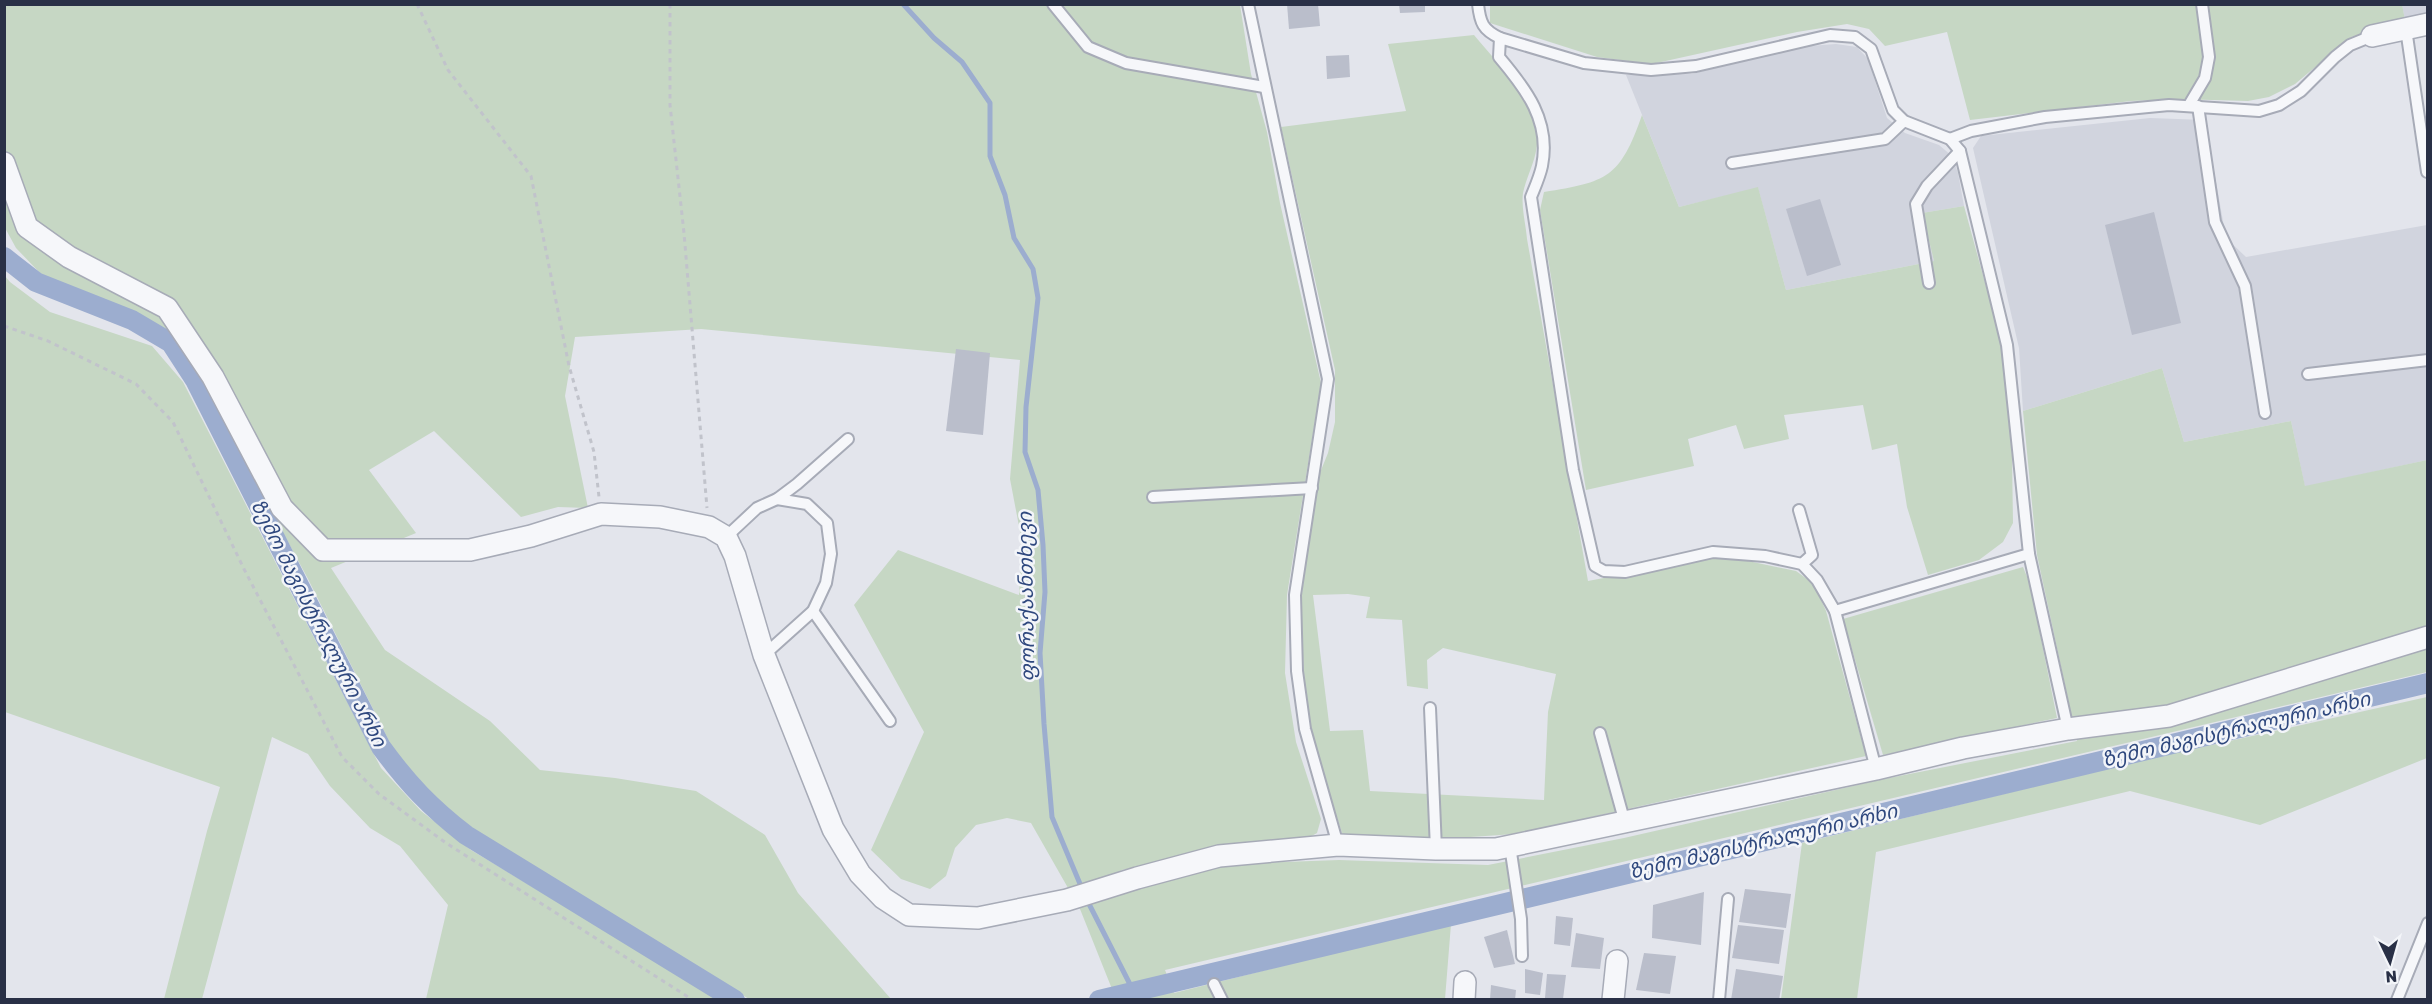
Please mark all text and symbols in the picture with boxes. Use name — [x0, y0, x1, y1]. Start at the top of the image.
water label: ზემო მაგისტრალური არხი — [246, 495, 393, 752]
water label: ფორაქაანთხევი — [1012, 510, 1039, 682]
water label: ზემო მაგისტრალური არხი — [2100, 686, 2374, 772]
water label: ზემო მაგისტრალური არხი — [1627, 798, 1901, 884]
north arrow — [2360, 932, 2420, 992]
text: N — [2385, 966, 2398, 986]

